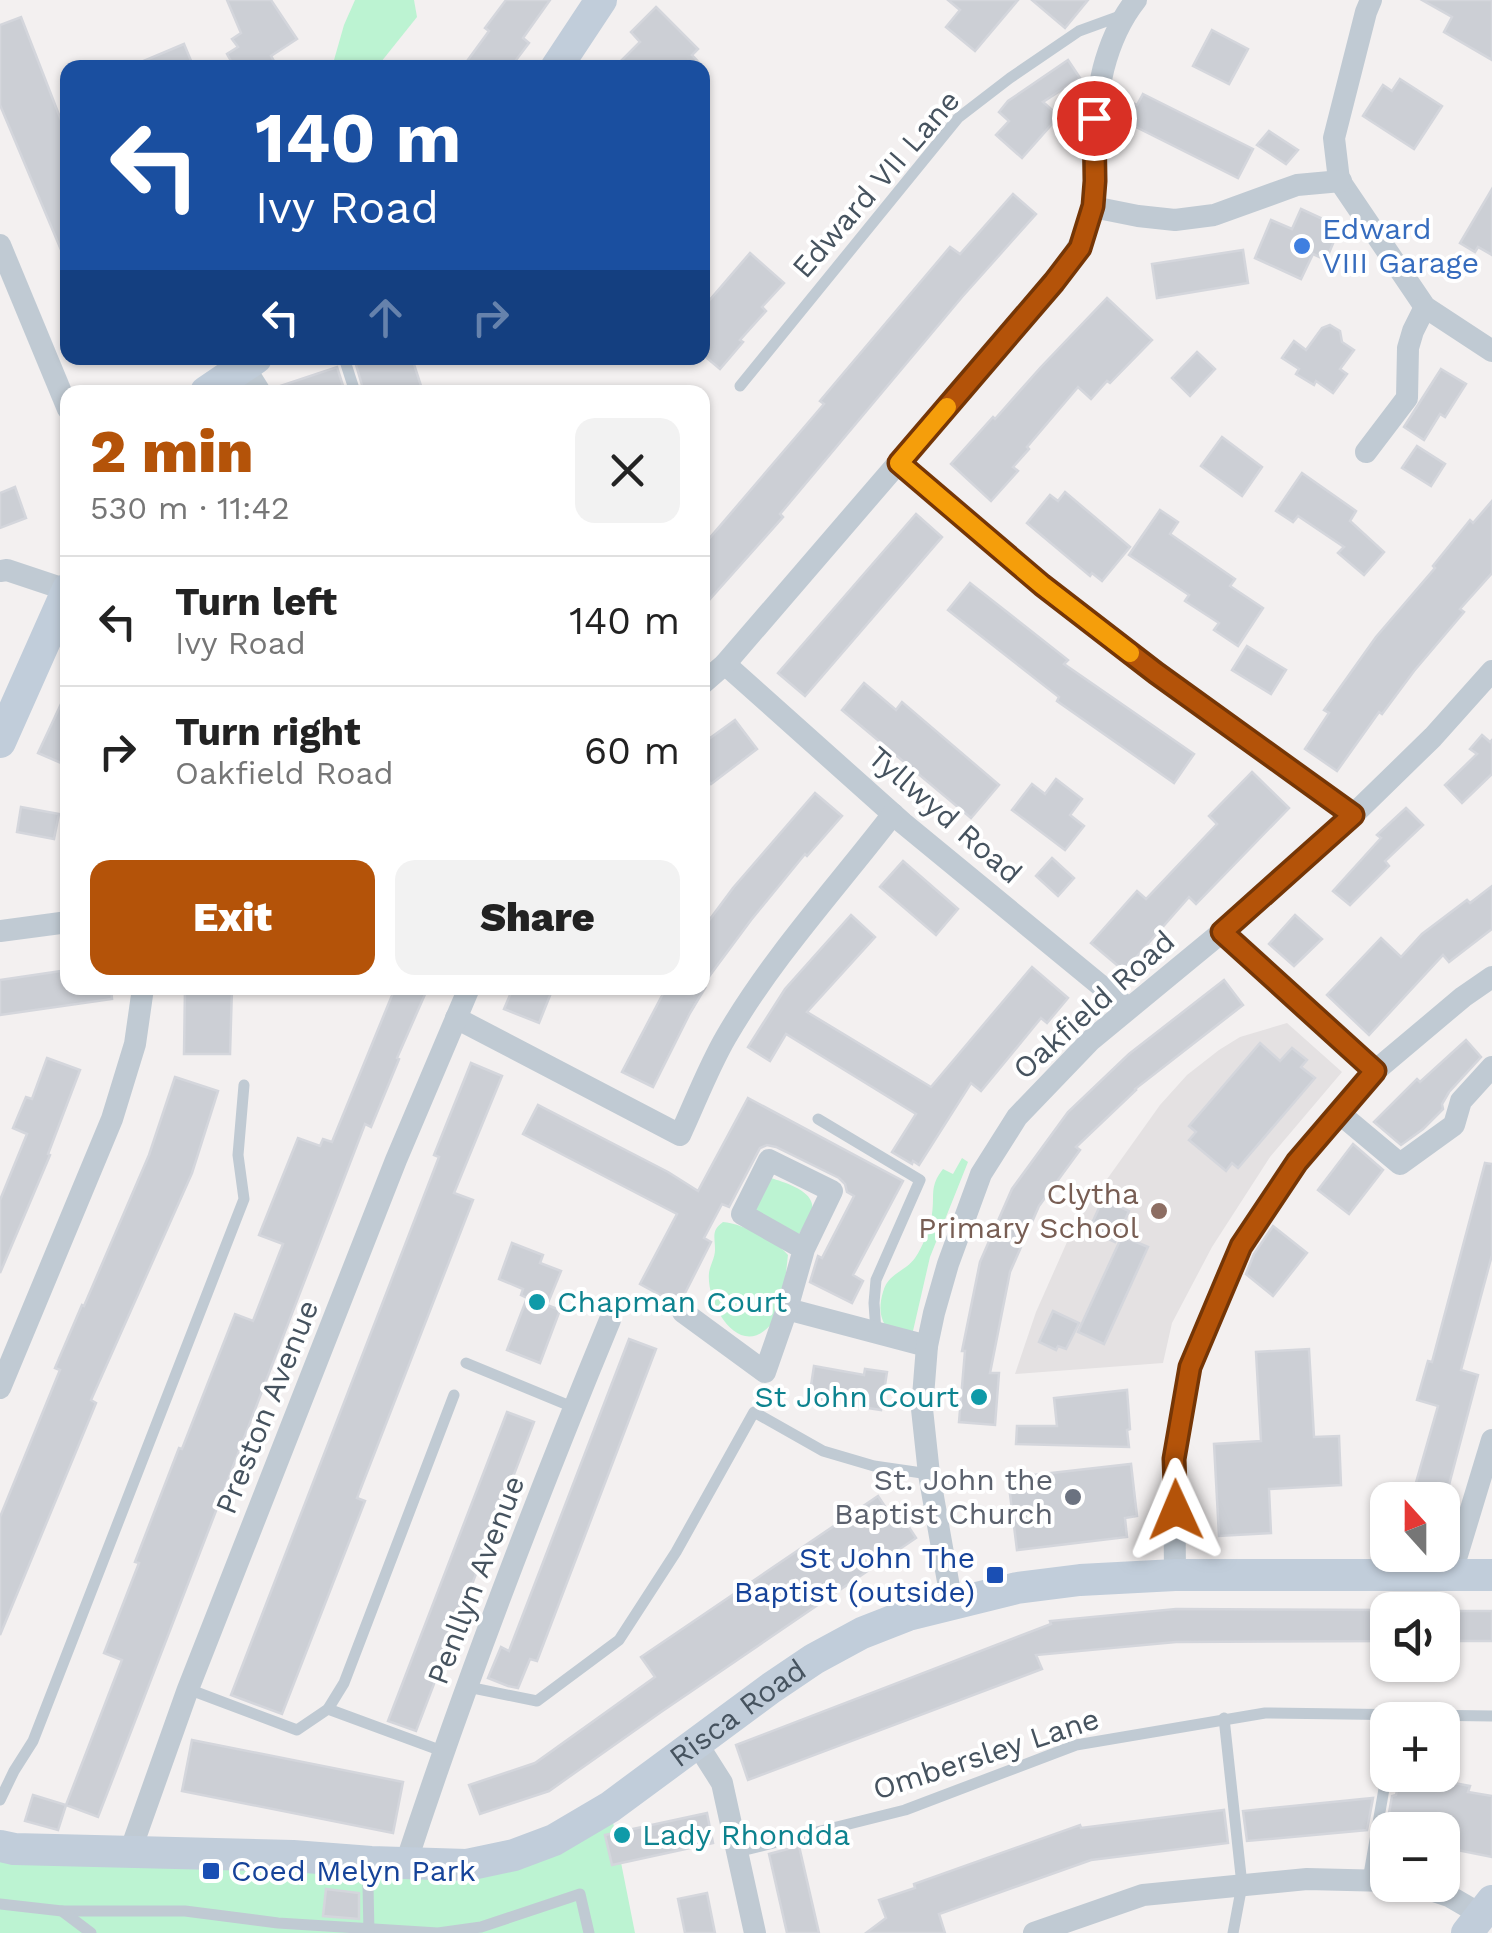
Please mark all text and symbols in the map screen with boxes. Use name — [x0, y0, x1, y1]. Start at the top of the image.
pin — [1052, 76, 1137, 161]
street label: Edward VII Lane — [785, 83, 967, 285]
icon: arrive — [1067, 91, 1122, 146]
text: 140 m — [255, 97, 461, 179]
icon: left — [90, 100, 220, 230]
text: Ivy Road — [255, 181, 439, 234]
place label: Edward VIII Garage — [1322, 211, 1479, 280]
marker: Edward VIII Garage — [1291, 235, 1313, 257]
icon: left — [253, 290, 308, 345]
icon: ahead — [358, 290, 413, 345]
icon: right — [463, 290, 518, 345]
text: 2 min — [90, 416, 254, 487]
button: close — [575, 418, 680, 523]
text: 530 m · 11:42 — [90, 489, 290, 527]
text: Turn left — [175, 580, 337, 624]
icon: left — [90, 594, 145, 649]
text: 140 m — [569, 599, 680, 643]
text: Ivy Road — [175, 624, 306, 662]
text: Turn right — [175, 710, 361, 754]
icon: right — [90, 724, 145, 779]
text: 60 m — [584, 729, 680, 773]
street label: Tyllwyd Road — [861, 739, 1029, 891]
text: Oakfield Road — [175, 754, 394, 792]
button: Exit — [90, 860, 375, 975]
button: Share — [395, 860, 680, 975]
street label: Oakfield Road — [1006, 923, 1182, 1086]
place label: Clytha Primary School — [918, 1176, 1139, 1245]
marker: Clytha Primary School — [1148, 1200, 1170, 1222]
place label: Chapman Court — [557, 1284, 788, 1319]
marker: Chapman Court — [526, 1291, 548, 1313]
street label: Preston Avenue — [208, 1295, 325, 1519]
place label: St John Court — [755, 1379, 959, 1414]
marker: St John Court — [968, 1386, 990, 1408]
position arrow — [1124, 1458, 1228, 1562]
place label: St. John the Baptist Church — [834, 1462, 1053, 1531]
street label: Penllyn Avenue — [420, 1471, 531, 1689]
north arrow — [1370, 1482, 1460, 1572]
map controls — [1370, 1482, 1460, 1902]
marker: St. John the Baptist Church — [1062, 1486, 1084, 1508]
place label: St John The Baptist (outside) — [734, 1540, 975, 1609]
marker: St John The Baptist (outside) — [984, 1564, 1006, 1586]
button: sound — [1370, 1592, 1460, 1682]
street label: Risca Road — [662, 1652, 812, 1774]
street label: Ombersley Lane — [868, 1700, 1103, 1807]
button: + — [1370, 1702, 1460, 1792]
button: − — [1370, 1812, 1460, 1902]
place label: Lady Rhondda — [642, 1817, 850, 1852]
marker: Lady Rhondda — [611, 1824, 633, 1846]
place label: Coed Melyn Park — [231, 1853, 476, 1888]
marker: Coed Melyn Park — [200, 1860, 222, 1882]

